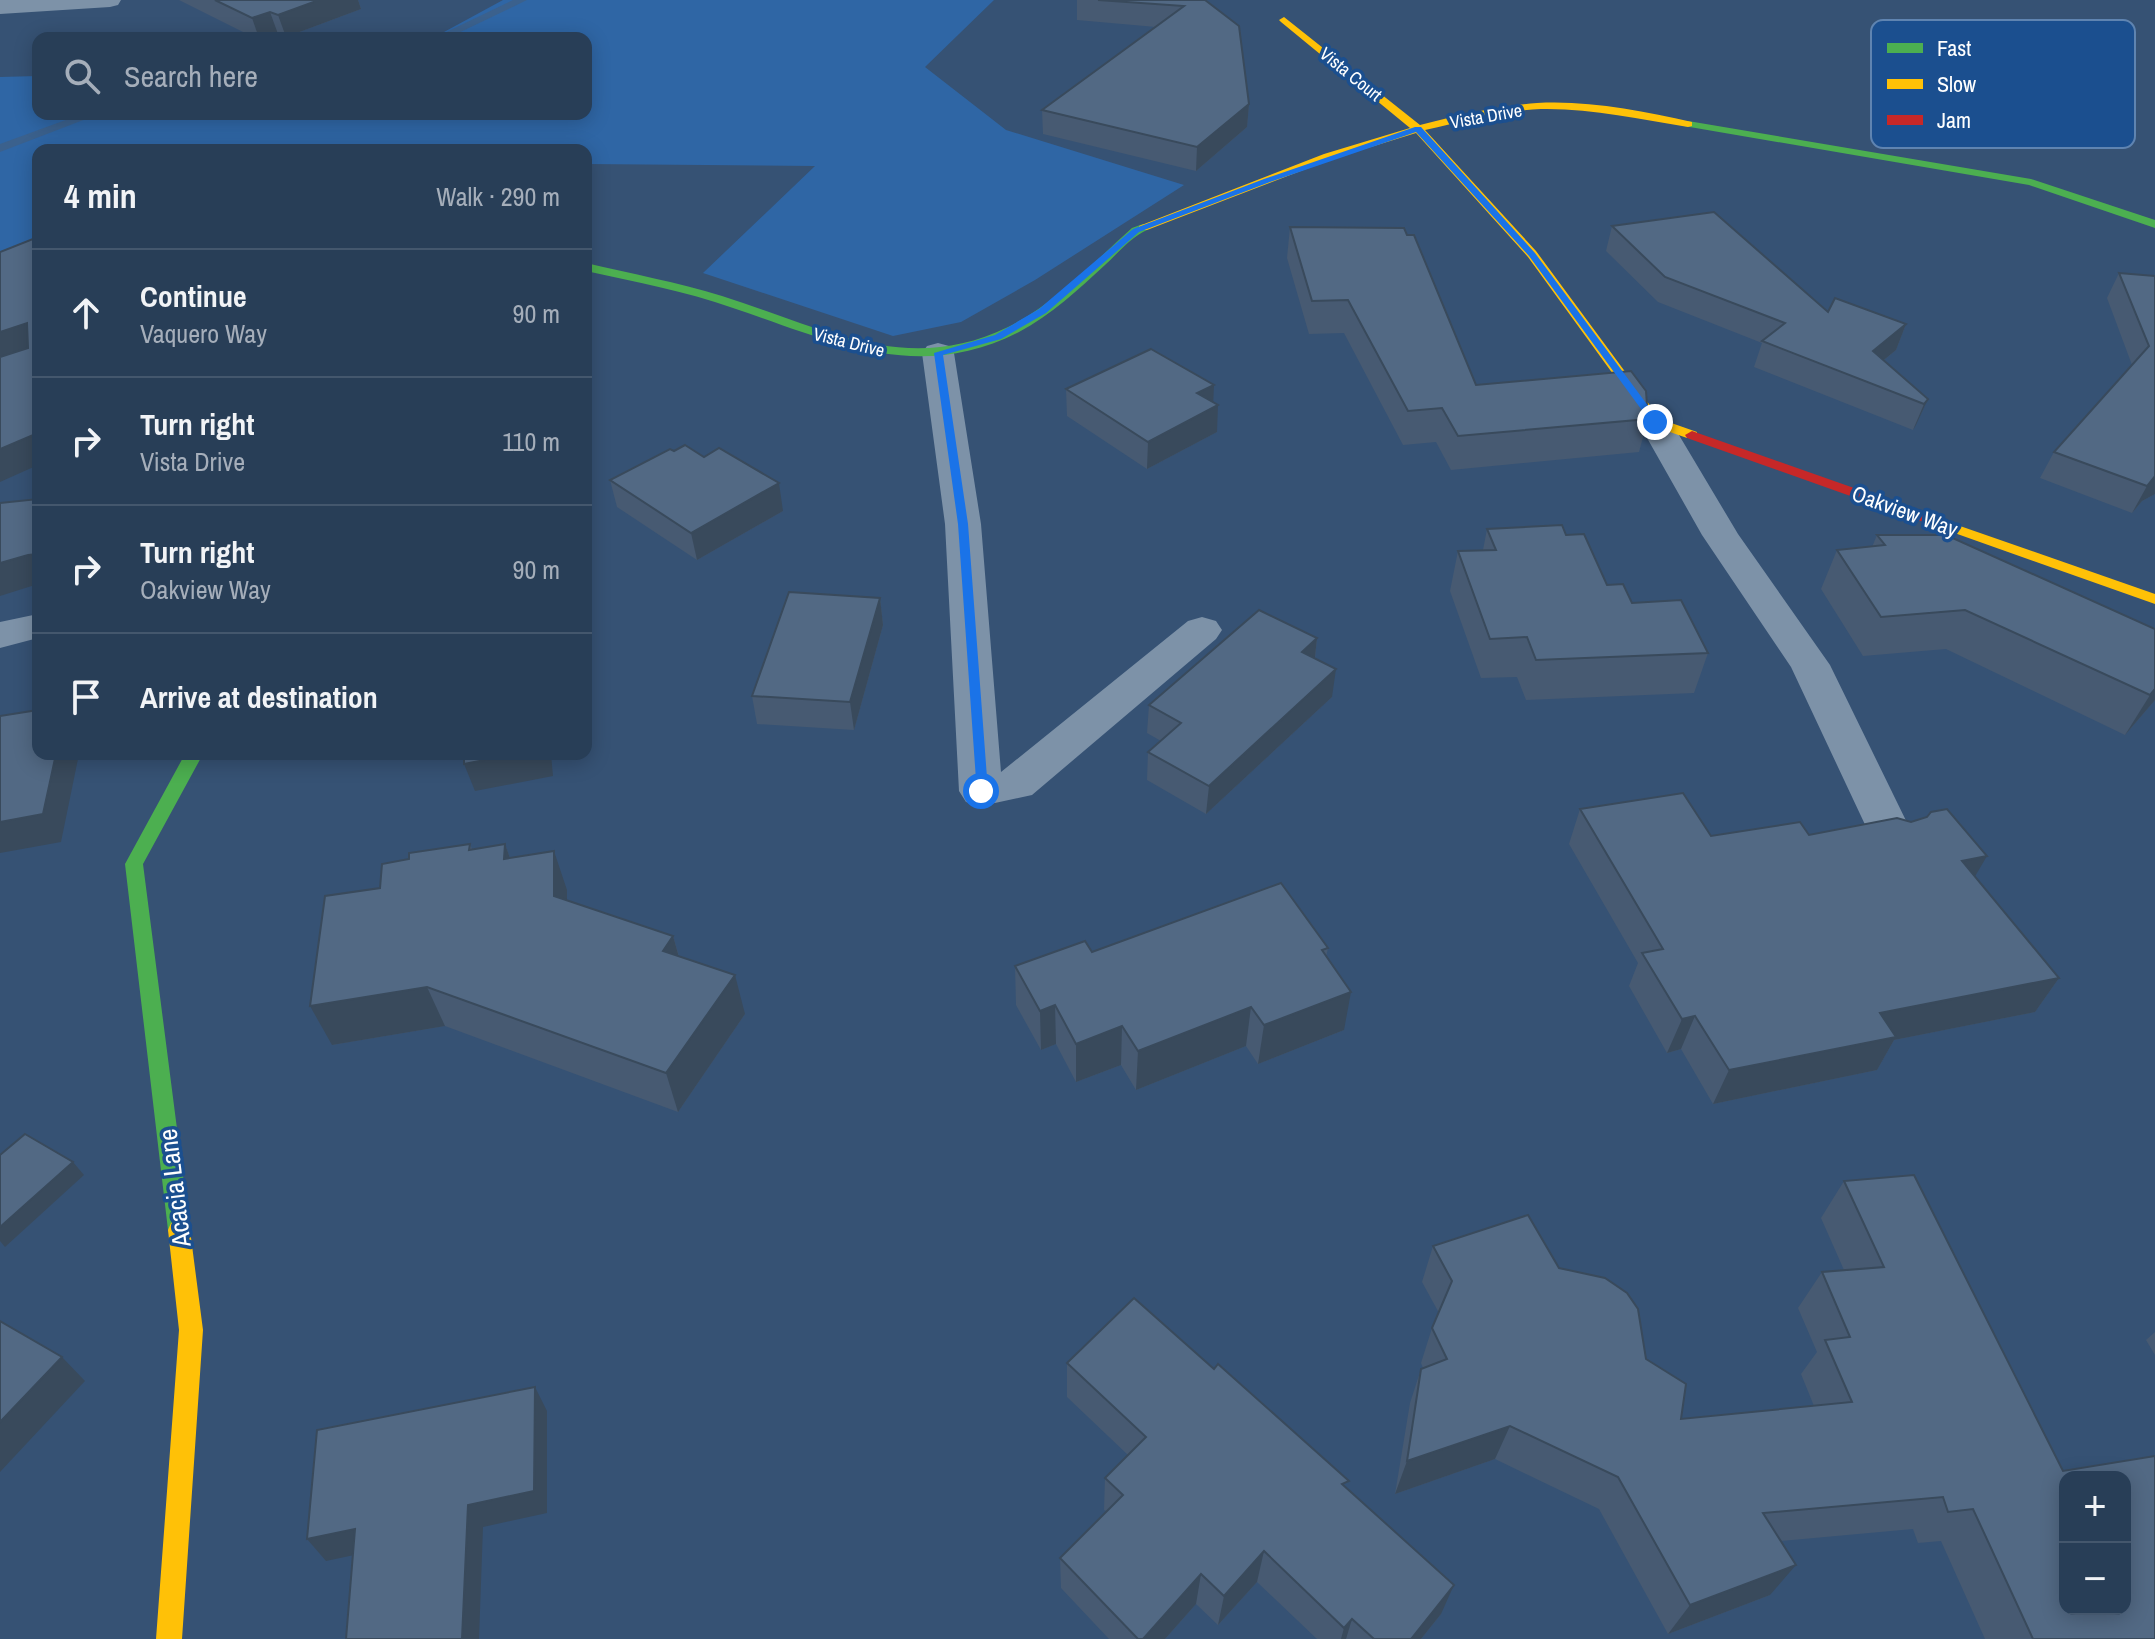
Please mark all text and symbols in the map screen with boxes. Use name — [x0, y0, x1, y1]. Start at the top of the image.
legend — [1871, 20, 2135, 148]
search box — [32, 32, 592, 120]
text: Fast — [1937, 33, 1971, 63]
street label: Vista Court — [1315, 41, 1387, 107]
icon: search — [60, 54, 104, 98]
text: Search here — [124, 56, 258, 96]
text: Slow — [1937, 69, 1976, 99]
street label: Vista Drive — [1448, 97, 1524, 135]
text: Jam — [1937, 105, 1971, 135]
text: 4 min — [64, 173, 137, 219]
text: Walk · 290 m — [436, 179, 560, 214]
text: Continue — [140, 276, 247, 316]
icon: ahead — [64, 291, 108, 335]
text: 90 m — [513, 296, 560, 331]
text: Vaquero Way — [140, 316, 267, 351]
street label: Vista Drive — [811, 321, 887, 363]
text: Turn right — [140, 404, 254, 444]
route end — [1637, 404, 1673, 440]
icon: right — [64, 419, 108, 463]
text: 110 m — [502, 424, 560, 459]
text: Vista Drive — [140, 444, 245, 479]
street label: Oakview Way — [1848, 478, 1962, 544]
text: Turn right — [140, 532, 254, 572]
icon: right — [64, 547, 108, 591]
text: 90 m — [513, 552, 560, 587]
text: Oakview Way — [140, 572, 271, 607]
icon: arrive — [64, 675, 108, 719]
text: Arrive at destination — [140, 677, 378, 717]
route start — [963, 773, 999, 809]
street label: Acacia Lane — [149, 1127, 199, 1250]
map controls — [2059, 1471, 2131, 1615]
button: + — [2059, 1471, 2131, 1543]
button: − — [2059, 1543, 2131, 1615]

